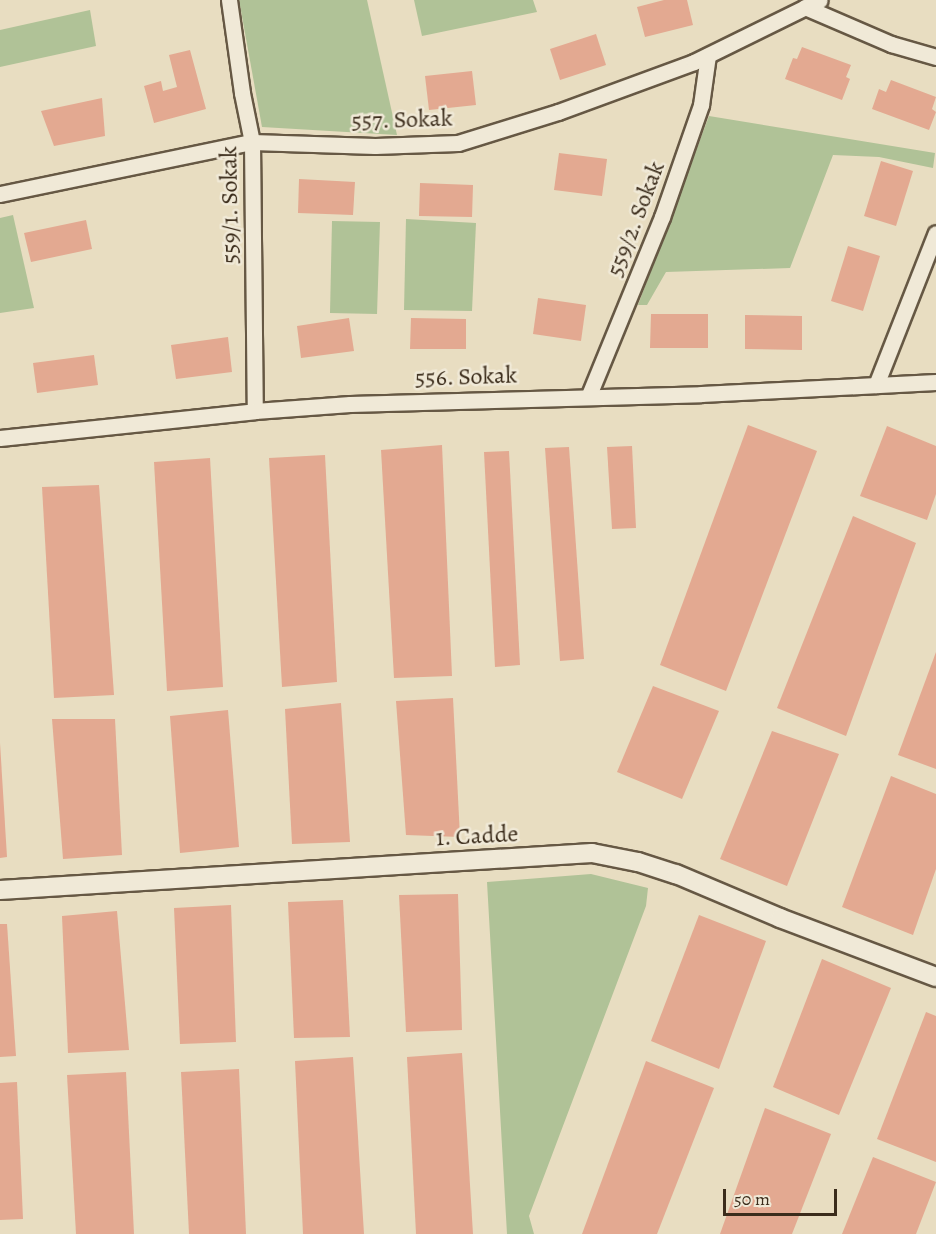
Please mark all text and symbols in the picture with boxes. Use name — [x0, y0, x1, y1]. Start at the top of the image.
street label: 557. Sokak — [351, 104, 453, 136]
street label: 559/1. Sokak — [215, 146, 245, 264]
street label: 559/2. Sokak — [601, 157, 671, 281]
street label: 556. Sokak — [414, 361, 518, 393]
street label: 1. Cadde — [435, 819, 519, 853]
scale bar — [726, 1177, 840, 1215]
text: 50 m — [734, 1187, 770, 1211]

